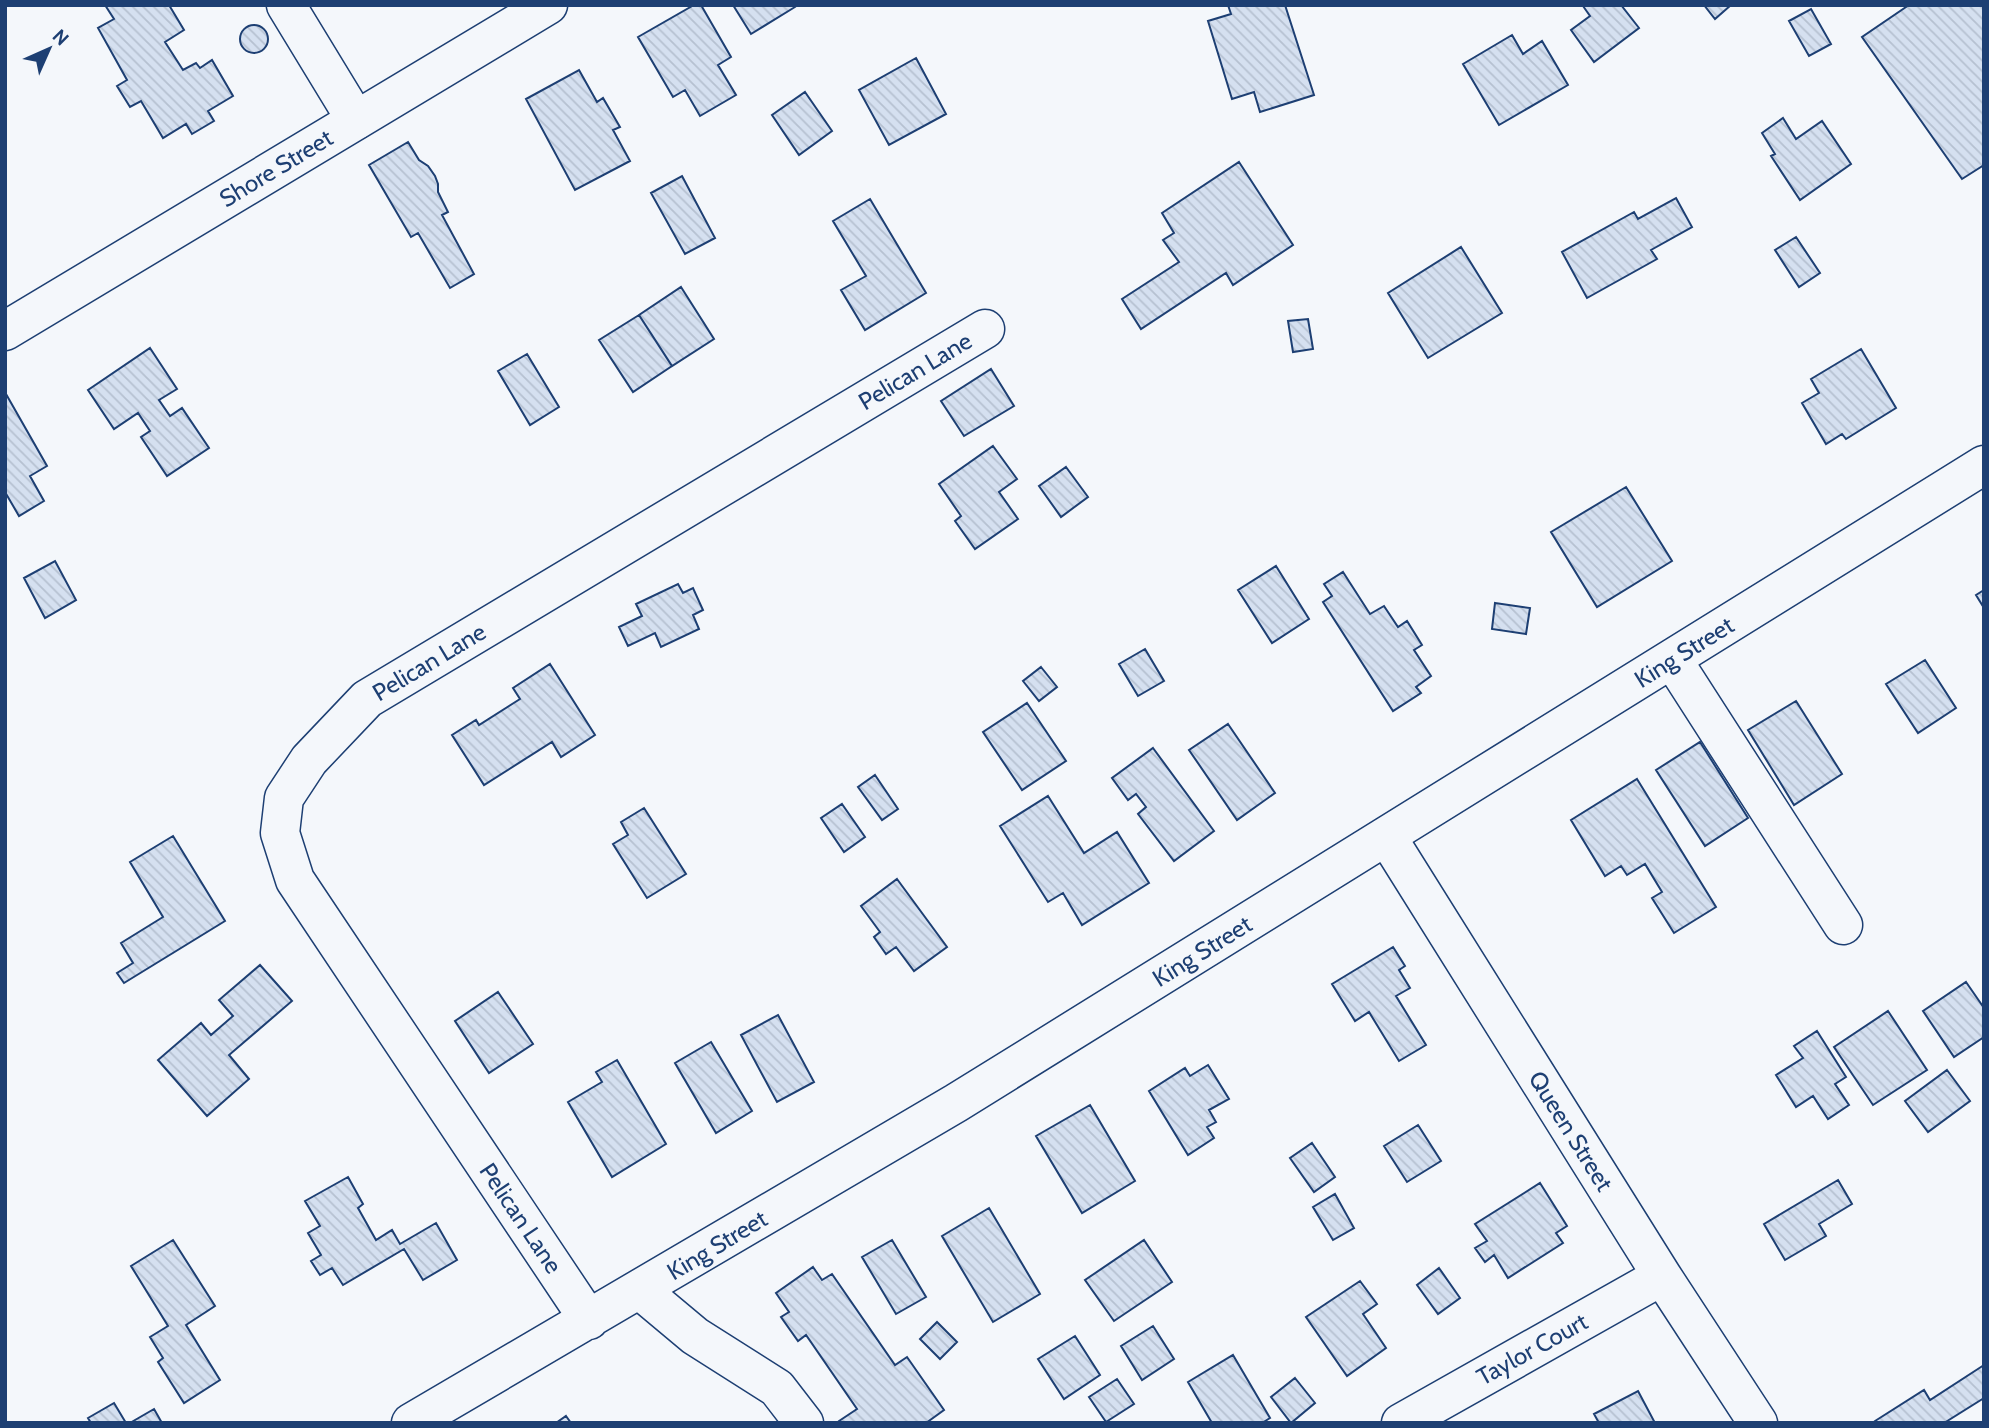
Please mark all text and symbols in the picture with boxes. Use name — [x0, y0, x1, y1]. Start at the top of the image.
north arrow — [14, 14, 84, 84]
text: N — [48, 24, 74, 50]
street label: Shore Street — [214, 123, 338, 213]
street label: Pelican Lane — [853, 326, 977, 416]
street label: King Street — [1629, 610, 1739, 694]
street label: Pelican Lane — [367, 617, 491, 707]
street label: King Street — [1147, 909, 1257, 993]
street label: Queen Street — [1523, 1066, 1619, 1196]
street label: Pelican Lane — [473, 1157, 569, 1279]
street label: King Street — [662, 1204, 772, 1286]
street label: Taylor Court — [1472, 1307, 1592, 1391]

